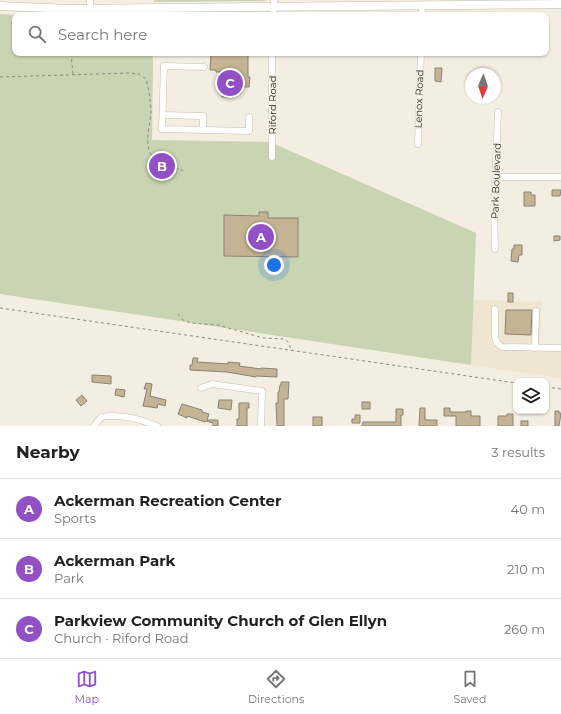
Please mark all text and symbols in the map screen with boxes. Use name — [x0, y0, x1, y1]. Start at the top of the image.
search box — [12, 12, 549, 56]
icon: search — [26, 23, 48, 45]
text: Search here — [58, 25, 147, 44]
pin: C — [217, 68, 243, 98]
north arrow — [465, 68, 501, 104]
street label: Lenox Road — [411, 69, 427, 129]
street label: Riford Road — [266, 76, 279, 134]
street label: Park Boulevard — [488, 143, 504, 219]
pin: B — [149, 151, 175, 181]
pin: A — [248, 222, 274, 252]
your location — [264, 255, 284, 275]
map controls — [513, 378, 549, 414]
button: layers — [513, 378, 549, 414]
text: Nearby — [16, 442, 80, 462]
text: 3 results — [491, 444, 545, 460]
text: Ackerman Recreation Center — [54, 491, 281, 510]
text: A — [24, 501, 34, 517]
text: 40 m — [511, 501, 545, 517]
text: Sports — [54, 510, 96, 526]
text: Ackerman Park — [54, 551, 175, 570]
text: B — [24, 561, 34, 577]
text: 210 m — [507, 561, 545, 577]
text: Park — [54, 570, 84, 586]
text: Parkview Community Church of Glen Ellyn — [54, 611, 387, 630]
text: C — [24, 621, 34, 637]
text: 260 m — [504, 621, 545, 637]
text: Church · Riford Road — [54, 630, 188, 646]
tab: Map — [75, 668, 99, 706]
tab: Directions — [248, 668, 304, 706]
tab: Saved — [453, 668, 486, 706]

